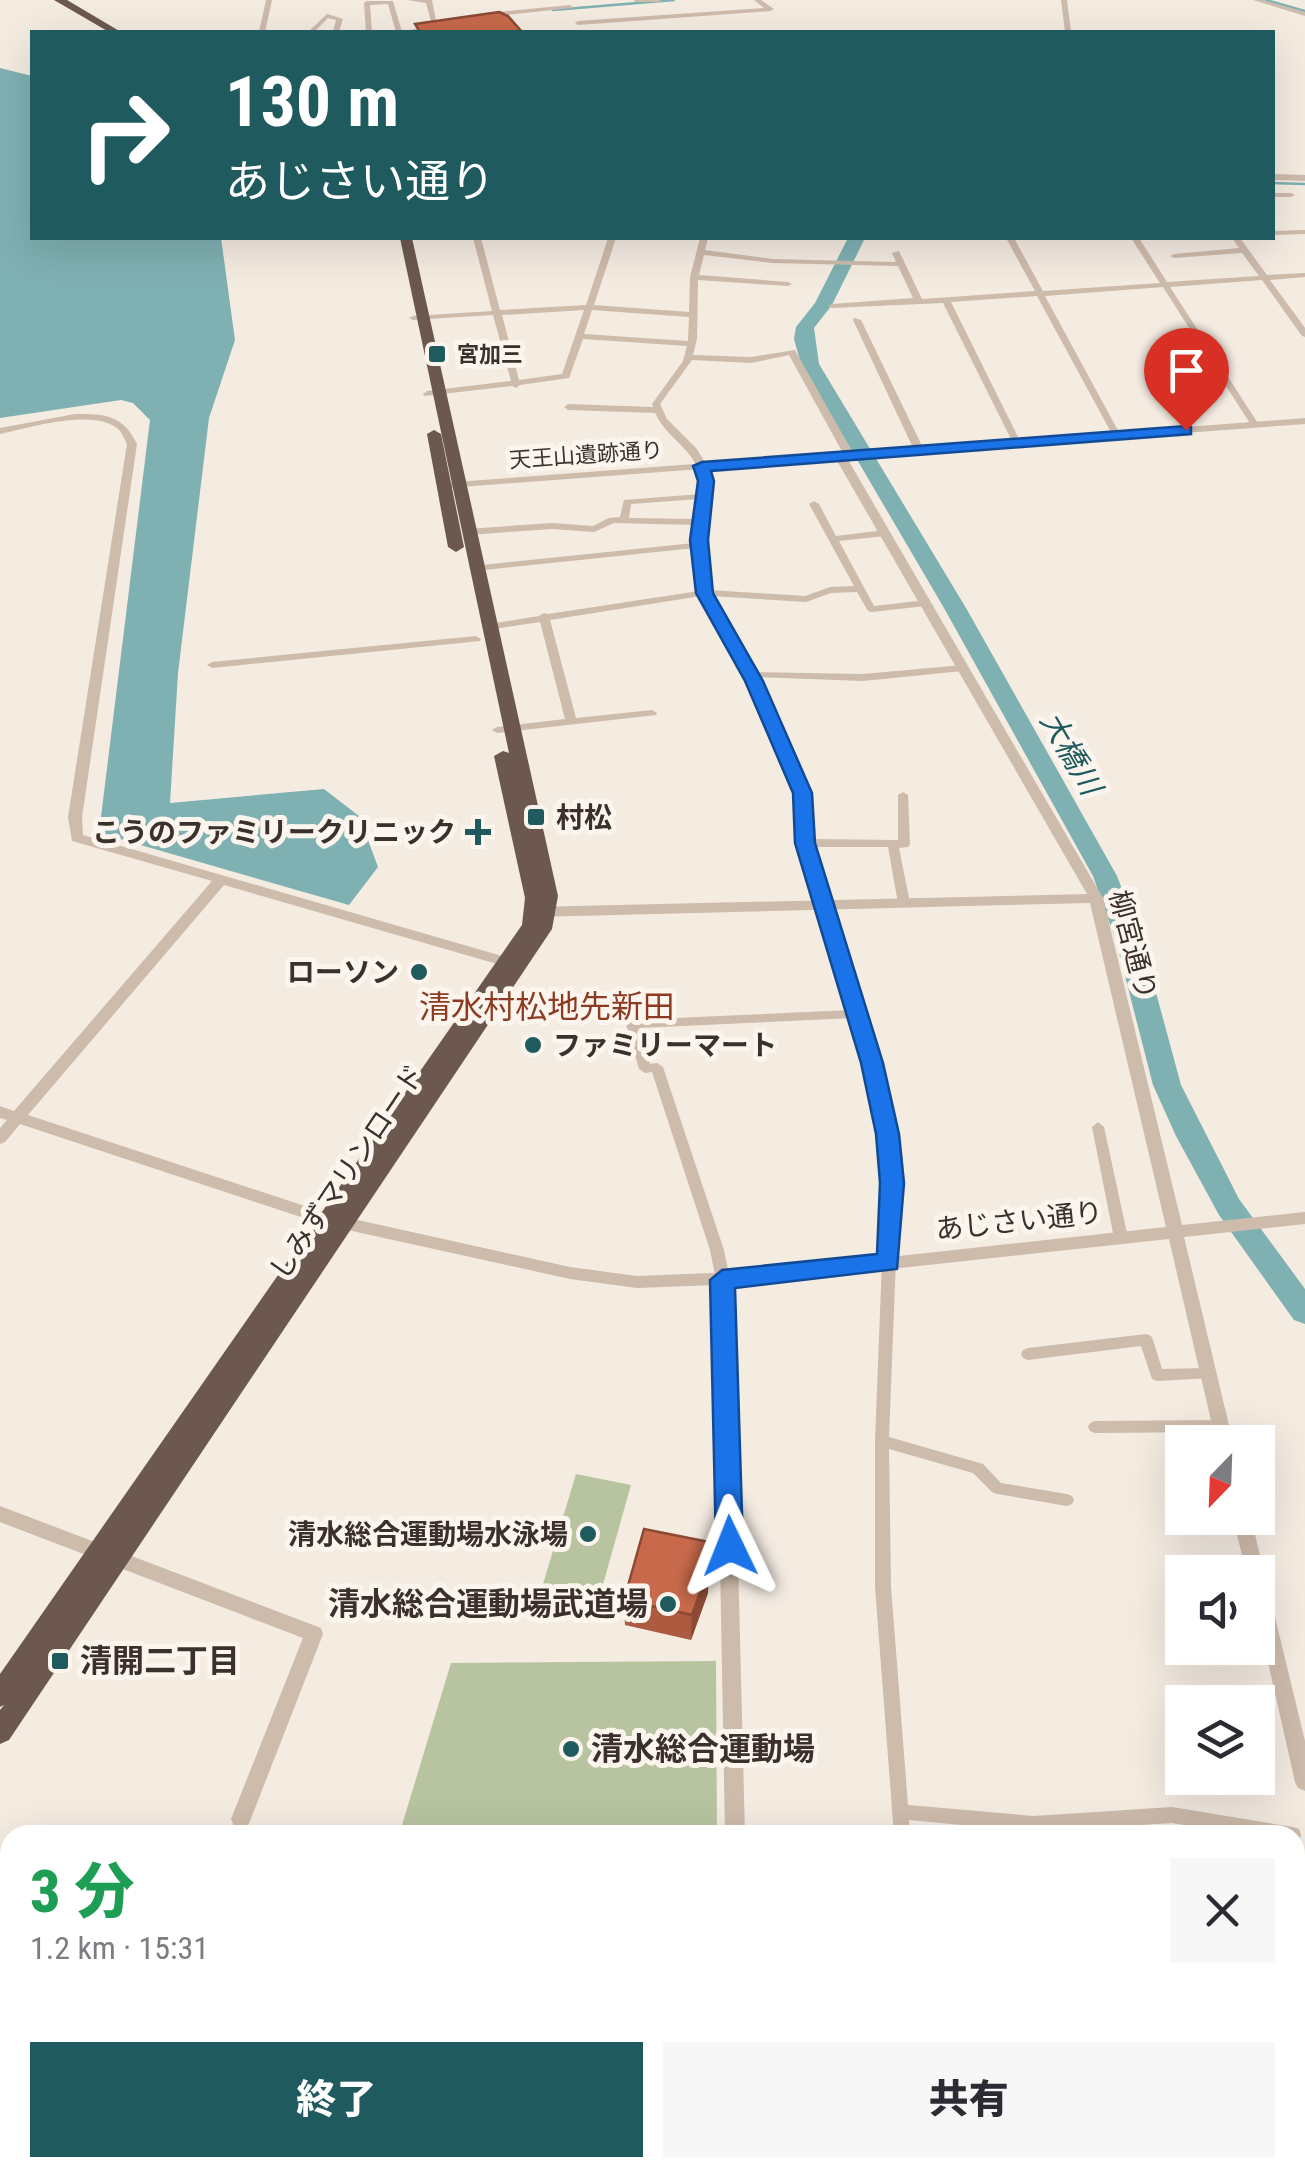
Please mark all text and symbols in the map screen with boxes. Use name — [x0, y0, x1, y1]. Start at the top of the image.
text: 130 m — [225, 61, 399, 143]
icon: right — [60, 70, 190, 200]
text: あじさい通り — [225, 155, 495, 208]
pin — [1144, 328, 1229, 431]
place label: 宮加三 — [457, 342, 523, 367]
marker: 宮加三 — [426, 343, 448, 365]
icon: arrive — [1159, 343, 1214, 398]
street label: 天王山遺跡通り — [508, 437, 664, 473]
water label: 大橋川 — [1033, 705, 1110, 803]
place label: 村松 — [556, 801, 612, 834]
marker: 村松 — [525, 806, 547, 828]
place label: こうのファミリークリニック — [92, 816, 456, 849]
marker: こうのファミリークリニック — [465, 819, 491, 845]
street label: 柳宮通り — [1103, 887, 1163, 1003]
place label: ローソン — [287, 956, 399, 989]
marker: ローソン — [408, 961, 430, 983]
district label: 清水村松地先新田 — [419, 988, 675, 1026]
place label: ファミリーマート — [553, 1029, 777, 1062]
marker: ファミリーマート — [522, 1034, 544, 1056]
street label: しみずマリンロード — [263, 1058, 431, 1286]
street label: あじさい通り — [934, 1196, 1104, 1246]
north arrow — [1165, 1425, 1275, 1535]
map controls — [1165, 1425, 1275, 1795]
position arrow — [678, 1494, 782, 1598]
place label: 清水総合運動場水泳場 — [288, 1518, 568, 1551]
marker: 清水総合運動場水泳場 — [577, 1523, 599, 1545]
button: sound — [1165, 1555, 1275, 1665]
place label: 清水総合運動場武道場 — [328, 1585, 648, 1623]
marker: 清水総合運動場武道場 — [657, 1593, 679, 1615]
place label: 清開二丁目 — [80, 1642, 240, 1680]
marker: 清開二丁目 — [49, 1650, 71, 1672]
button: layers — [1165, 1685, 1275, 1795]
place label: 清水総合運動場 — [591, 1730, 815, 1768]
marker: 清水総合運動場 — [560, 1738, 582, 1760]
text: 3 分 — [30, 1856, 134, 1927]
button: close — [1170, 1858, 1275, 1963]
text: 1.2 km · 15:31 — [30, 1929, 209, 1967]
button: 終了 — [30, 2042, 643, 2157]
button: 共有 — [663, 2042, 1275, 2157]

